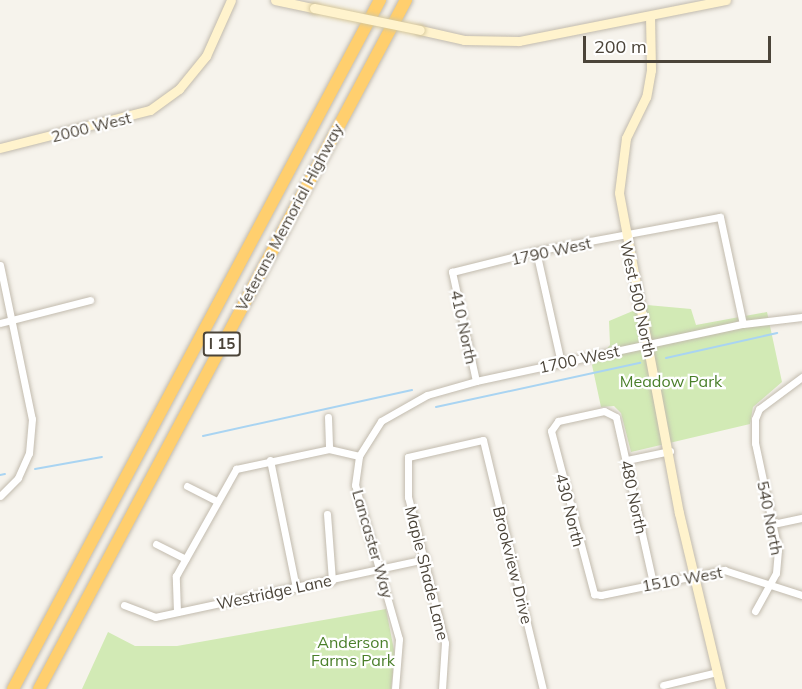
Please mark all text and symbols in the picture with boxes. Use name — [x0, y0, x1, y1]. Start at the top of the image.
scale bar — [586, 24, 774, 62]
text: 200 m — [594, 35, 647, 58]
street label: 2000 West — [49, 108, 133, 146]
street label: Veterans Memorial Highway — [231, 120, 347, 314]
street label: 1790 West — [509, 233, 593, 269]
street label: West 500 North — [616, 239, 660, 359]
street label: 410 North — [447, 288, 481, 366]
road number: I 15 — [202, 332, 242, 356]
street label: 1700 West — [537, 341, 621, 377]
park label: Meadow Park — [620, 371, 722, 391]
street label: 480 North — [617, 458, 651, 536]
street label: 430 North — [552, 471, 588, 549]
street label: 540 North — [753, 479, 787, 557]
street label: Lancaster Way — [348, 487, 398, 601]
street label: Maple Shade Lane — [401, 504, 453, 642]
street label: Brookview Drive — [489, 504, 537, 626]
street label: 1510 West — [640, 562, 724, 596]
street label: Westridge Lane — [215, 570, 333, 614]
park label: Anderson Farms Park — [311, 632, 395, 670]

